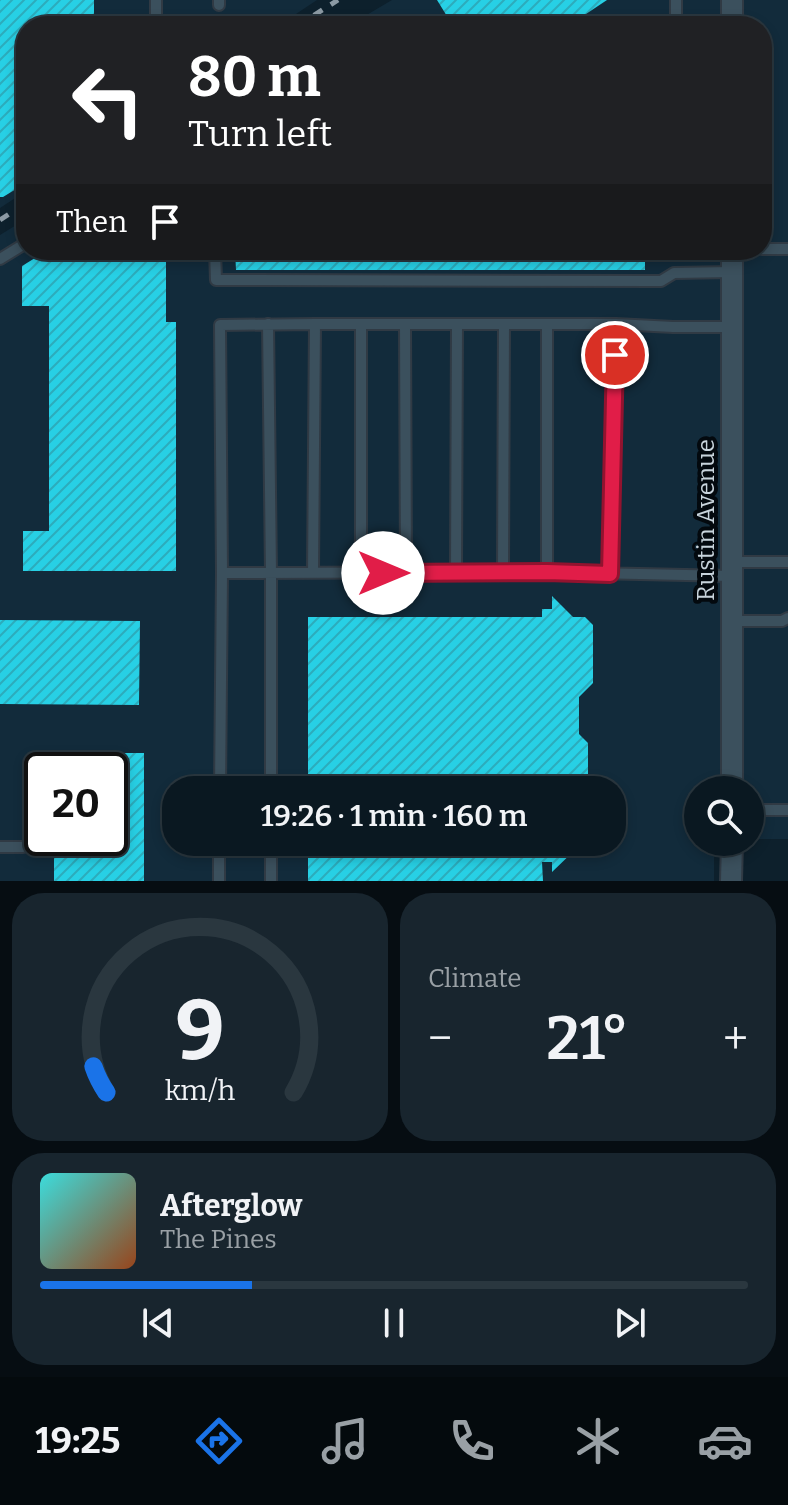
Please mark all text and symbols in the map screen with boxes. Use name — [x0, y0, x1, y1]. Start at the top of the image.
text: 80 m — [188, 44, 321, 111]
icon: left — [56, 48, 160, 152]
text: Turn left — [188, 112, 332, 156]
icon: arrive — [143, 200, 187, 244]
text: Then — [56, 204, 127, 240]
pin — [581, 321, 649, 389]
icon: arrive — [593, 333, 637, 377]
street label: Rustin Avenue — [692, 439, 720, 601]
position arrow — [341, 531, 425, 615]
speed limit sign: 20 — [24, 752, 128, 856]
map controls — [684, 776, 764, 856]
button: search — [684, 776, 764, 856]
text: 19:26 · 1 min · 160 m — [261, 798, 527, 834]
text: Climate — [428, 963, 522, 994]
text: 9 — [175, 981, 225, 1081]
text: 21° — [546, 1003, 629, 1075]
text: − — [428, 1012, 452, 1065]
text: + — [723, 1012, 748, 1065]
text: km/h — [165, 1073, 236, 1108]
text: Afterglow — [160, 1188, 302, 1224]
text: The Pines — [160, 1224, 277, 1255]
icon: previous — [136, 1301, 180, 1345]
icon: pause — [372, 1301, 416, 1345]
icon: next — [608, 1301, 652, 1345]
icon: directions — [191, 1413, 247, 1469]
icon: music — [317, 1413, 373, 1469]
icon: phone — [444, 1413, 500, 1469]
icon: climate — [570, 1413, 626, 1469]
icon: car — [697, 1413, 753, 1469]
text: 19:25 — [35, 1419, 120, 1463]

